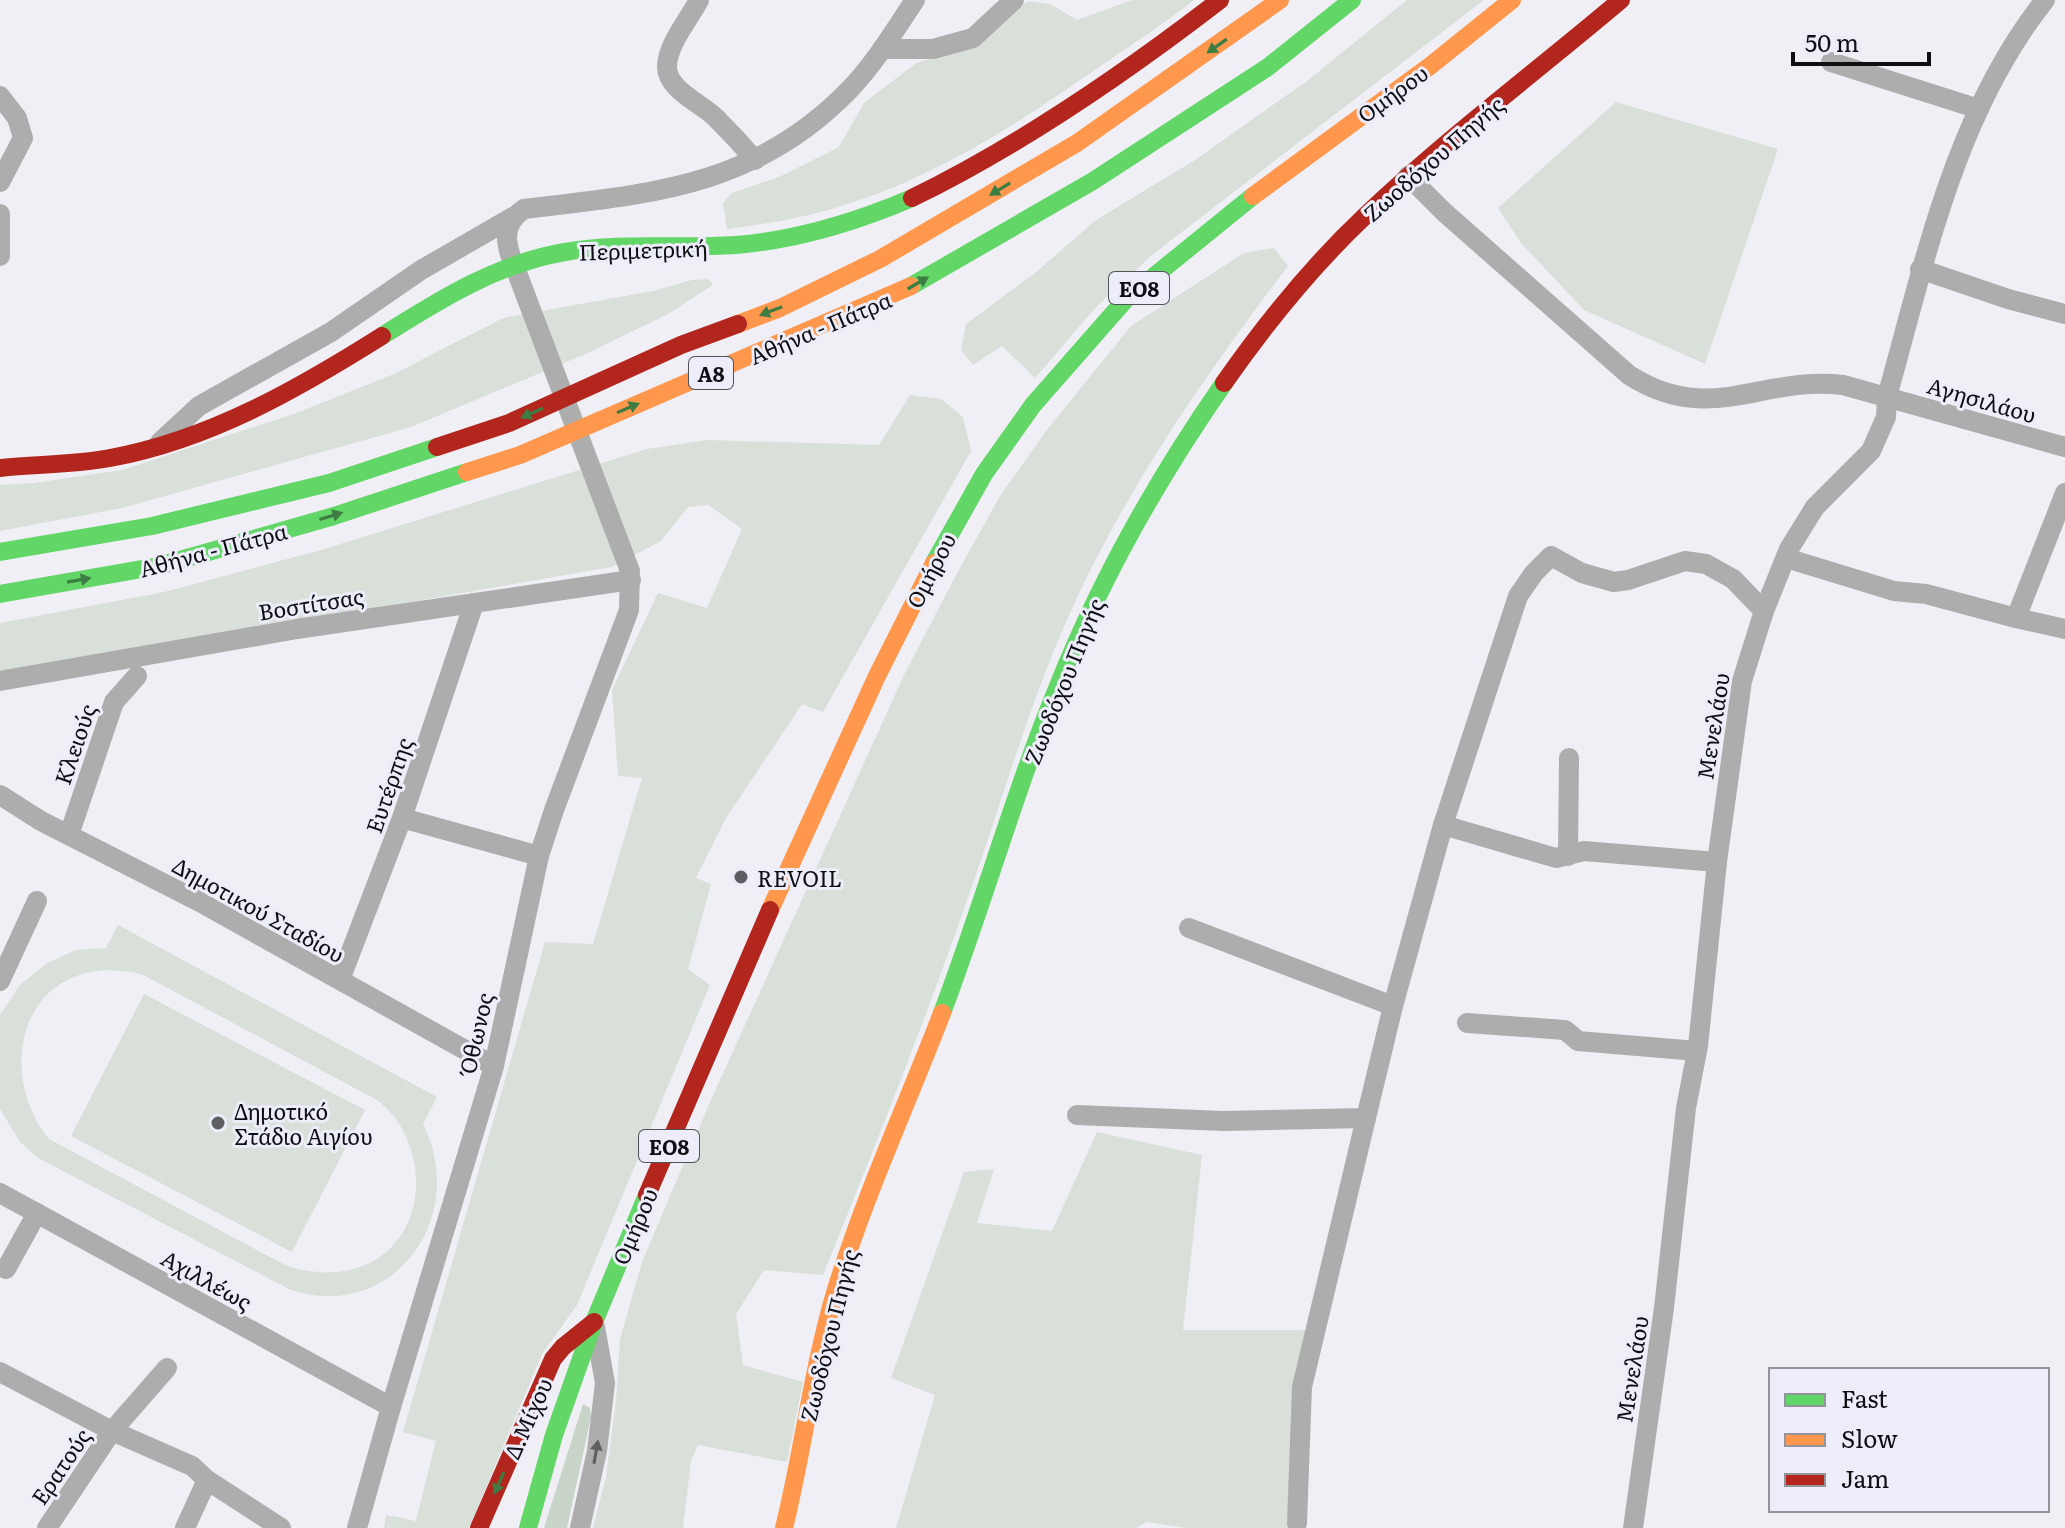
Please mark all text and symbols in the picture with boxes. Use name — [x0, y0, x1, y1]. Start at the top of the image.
scale bar — [1793, 16, 1929, 66]
text: 50 m — [1805, 24, 1859, 59]
one-way arrow — [1206, 38, 1228, 53]
street label: Ομήρου — [1350, 56, 1434, 130]
street label: Ζωοδόχου Πηγής — [1355, 88, 1511, 228]
one-way arrow — [989, 181, 1011, 195]
street label: Περιμετρική — [578, 230, 708, 268]
road number: ΕΟ8 — [1109, 272, 1169, 304]
one-way arrow — [906, 276, 929, 290]
street label: Αθήνα - Πάτρα — [743, 282, 897, 372]
one-way arrow — [759, 305, 783, 318]
road number: Α8 — [689, 357, 733, 389]
street label: Αγησιλάου — [1924, 368, 2040, 430]
one-way arrow — [616, 402, 640, 415]
one-way arrow — [520, 406, 543, 420]
one-way arrow — [320, 509, 344, 522]
street label: Αθήνα - Πάτρα — [135, 513, 291, 585]
street label: Ομήρου — [897, 527, 963, 613]
one-way arrow — [67, 573, 92, 586]
street label: Βοστίτσας — [256, 578, 366, 628]
street label: Ζωοδόχου Πηγής — [1015, 593, 1111, 769]
street label: Μενελάου — [1687, 670, 1737, 782]
street label: Κλειούς — [45, 699, 103, 789]
street label: Ευτέρπης — [356, 733, 420, 837]
street label: Δημοτικού Σταδίου — [167, 848, 351, 970]
place label: REVOIL — [757, 861, 842, 894]
marker: REVOIL — [732, 868, 750, 886]
street label: Όθωνος — [449, 989, 500, 1081]
place label: Δημοτικό Στάδιο Αιγίου — [234, 1094, 373, 1152]
marker: Δημοτικό Στάδιο Αιγίου — [209, 1114, 227, 1132]
road number: ΕΟ8 — [639, 1130, 699, 1162]
street label: Ομήρου — [603, 1183, 665, 1269]
street label: Αχιλλέως — [156, 1241, 258, 1317]
street label: Ζωοδόχου Πηγής — [791, 1245, 865, 1425]
street label: Μενελάου — [1606, 1313, 1656, 1425]
legend — [1769, 1368, 2049, 1512]
street label: Δ.Μίχου — [494, 1372, 560, 1464]
text: Fast — [1841, 1380, 1888, 1415]
text: Slow — [1841, 1420, 1898, 1455]
street label: Ερατούς — [22, 1421, 98, 1511]
one-way arrow — [590, 1439, 603, 1464]
text: Jam — [1841, 1460, 1889, 1495]
one-way arrow — [493, 1471, 506, 1495]

